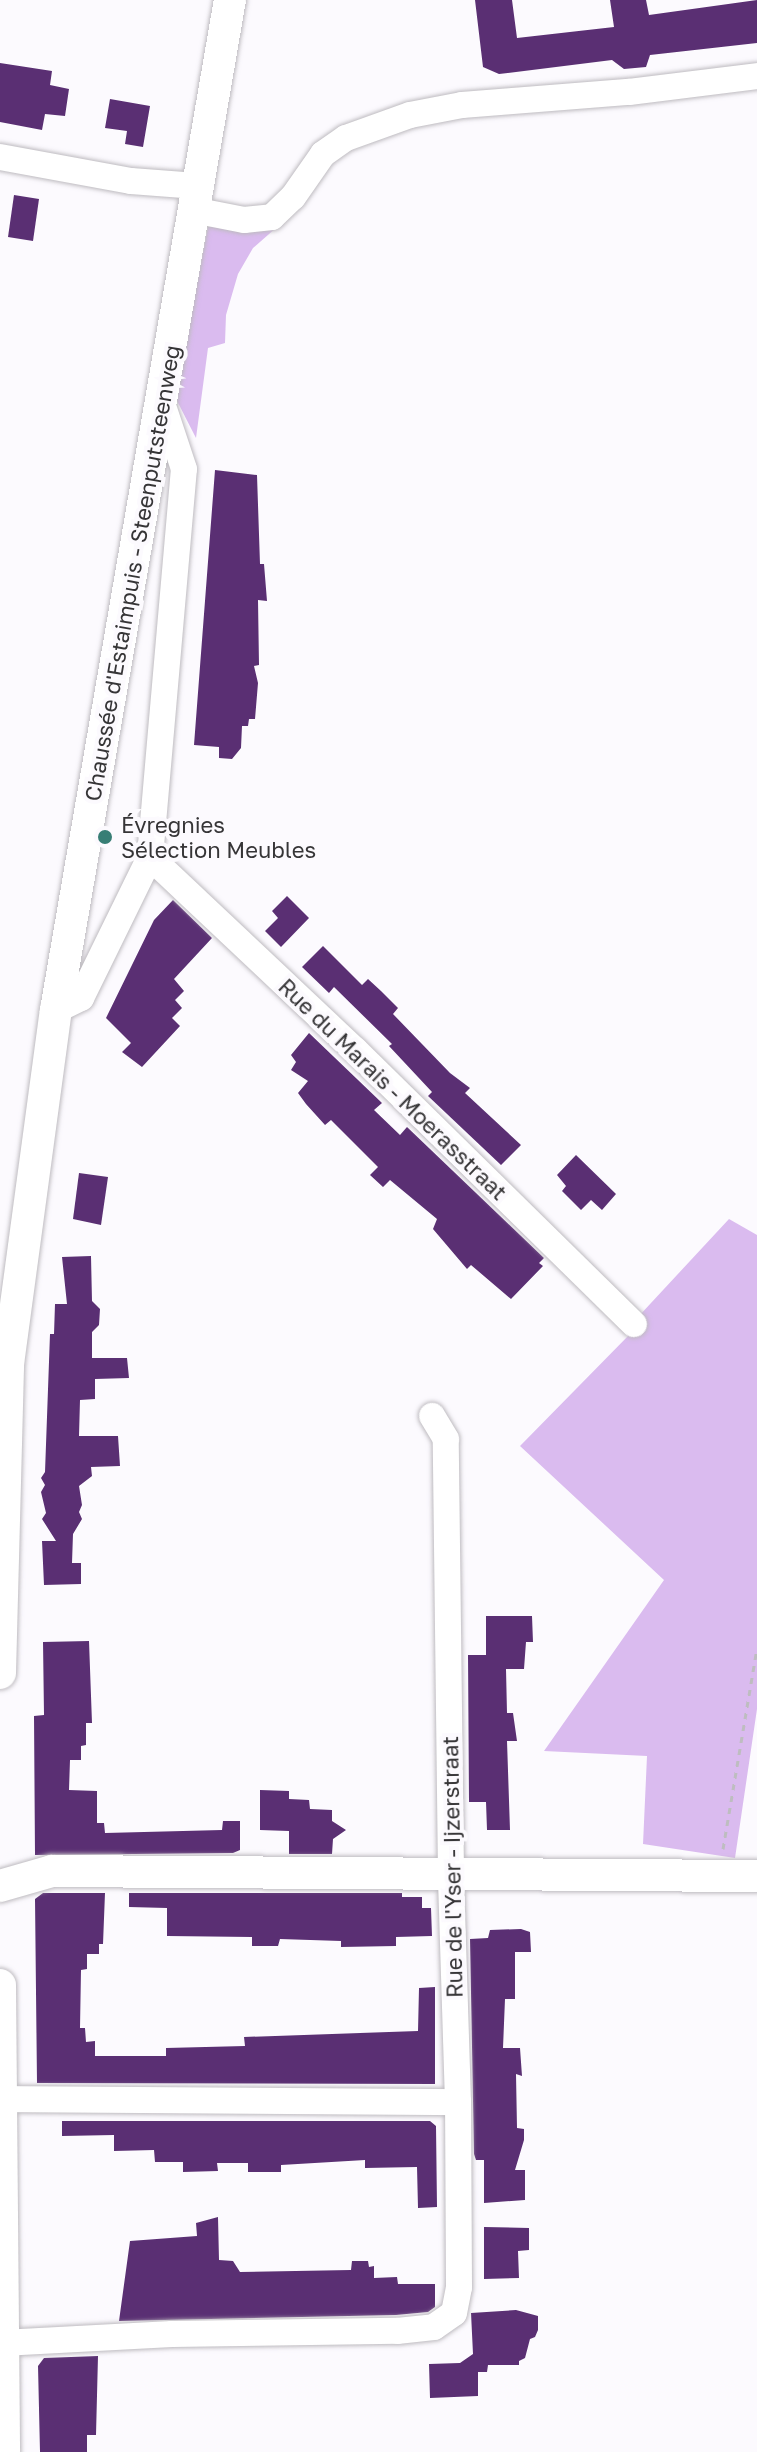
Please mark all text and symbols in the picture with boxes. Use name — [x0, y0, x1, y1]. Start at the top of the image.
street label: Chaussée d'Estaimpuis - Steenputsteenweg — [79, 343, 185, 803]
place label: Évregnies Sélection Meubles — [121, 811, 316, 862]
marker: Évregnies Sélection Meubles — [96, 828, 114, 846]
street label: Rue du Marais - Moerasstraat — [273, 973, 513, 1205]
street label: Rue de l'Yser - Ijzerstraat — [437, 1736, 467, 1998]

